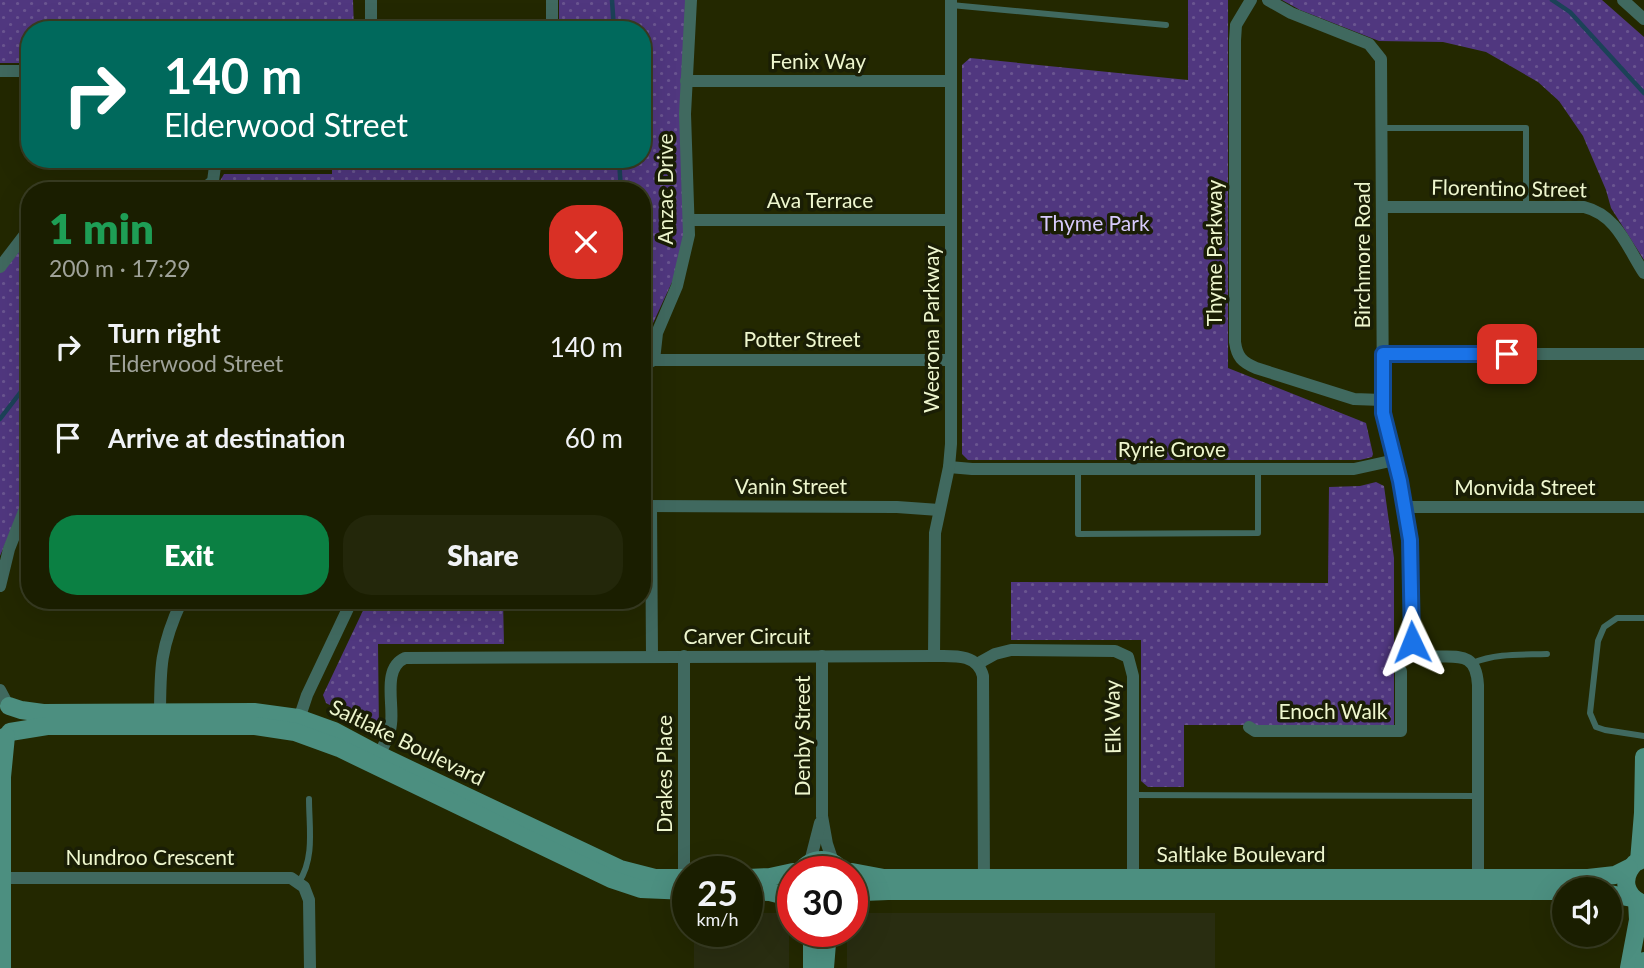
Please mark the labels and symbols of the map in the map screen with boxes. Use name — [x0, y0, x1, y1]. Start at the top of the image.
street label: Fenix Way — [770, 48, 866, 73]
street label: Anzac Drive — [652, 133, 677, 245]
street label: Florentino Street — [1431, 174, 1588, 201]
street label: Thyme Parkway — [1201, 180, 1226, 326]
street label: Birchmore Road — [1349, 182, 1374, 328]
street label: Ava Terrace — [767, 187, 873, 212]
park label: Thyme Park — [1040, 210, 1150, 235]
street label: Weerona Parkway — [918, 245, 943, 413]
pin — [1477, 324, 1537, 384]
street label: Potter Street — [743, 326, 861, 351]
street label: Ryrie Grove — [1118, 436, 1226, 461]
street label: Vanin Street — [735, 473, 848, 498]
street label: Monvida Street — [1454, 474, 1596, 499]
position arrow — [1375, 605, 1449, 679]
street label: Carver Circuit — [684, 623, 811, 648]
street label: Denby Street — [789, 675, 814, 797]
street label: Elk Way — [1098, 679, 1125, 754]
street label: Saltlake Boulevard — [326, 693, 489, 790]
street label: Enoch Walk — [1279, 698, 1388, 723]
street label: Drakes Place — [651, 715, 676, 833]
street label: Saltlake Boulevard — [1157, 841, 1325, 866]
street label: Nundroo Crescent — [66, 844, 235, 869]
speed limit sign: 30 — [777, 856, 868, 947]

